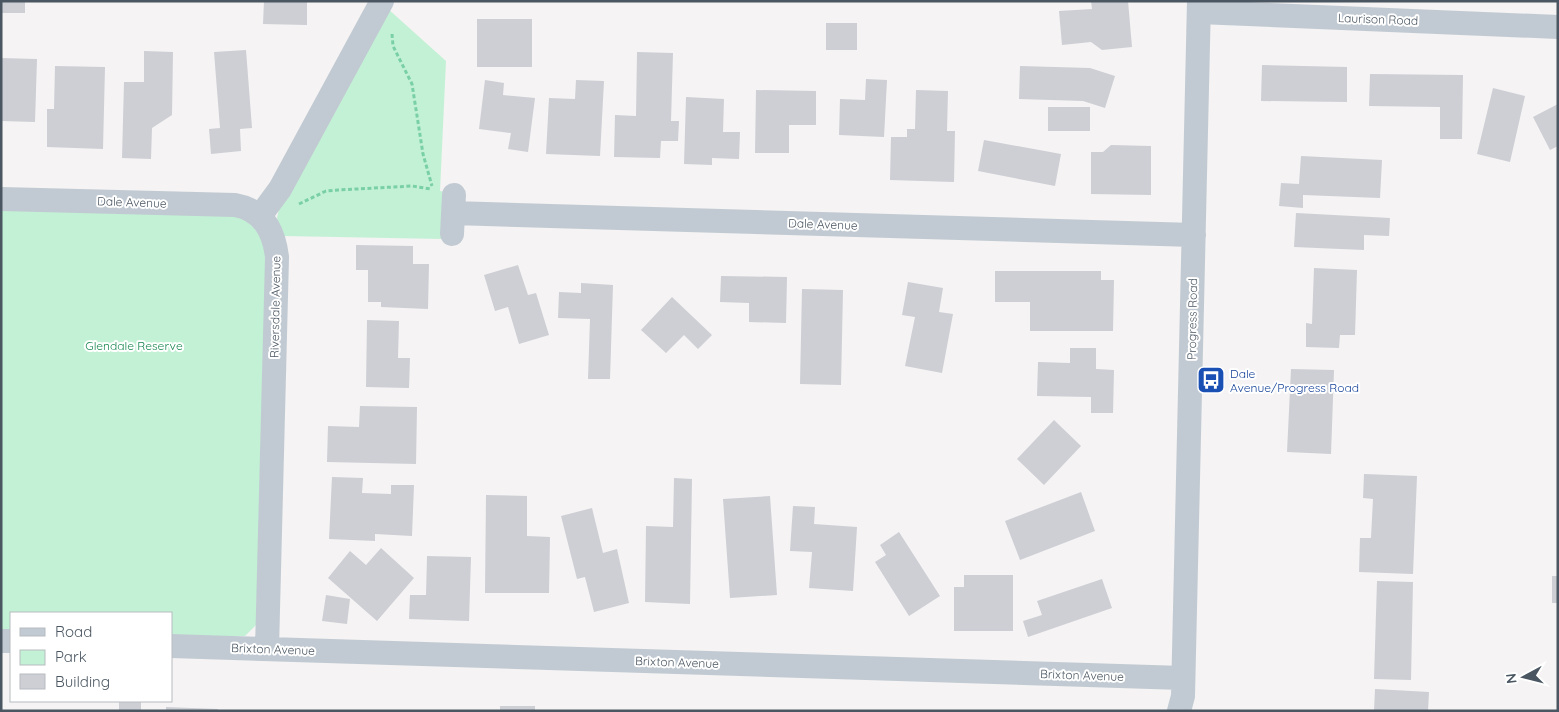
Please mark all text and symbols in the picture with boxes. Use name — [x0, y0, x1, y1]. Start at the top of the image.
street label: Laurison Road — [1338, 10, 1418, 28]
street label: Dale Avenue — [97, 193, 167, 211]
street label: Dale Avenue — [788, 215, 858, 233]
street label: Riversdale Avenue — [267, 256, 283, 358]
street label: Progress Road — [1184, 278, 1200, 360]
park label: Glendale Reserve — [85, 338, 183, 353]
bus stop icon: Dale Avenue/Progress Road — [1196, 365, 1226, 395]
place label: Dale Avenue/Progress Road — [1230, 366, 1359, 395]
legend — [10, 612, 172, 702]
text: Road — [55, 622, 92, 641]
street label: Brixton Avenue — [231, 640, 315, 658]
text: Park — [55, 647, 87, 666]
north arrow — [1499, 652, 1549, 702]
street label: Brixton Avenue — [635, 653, 719, 671]
street label: Brixton Avenue — [1040, 666, 1124, 684]
text: Building — [55, 672, 110, 691]
text: N — [1502, 672, 1521, 685]

